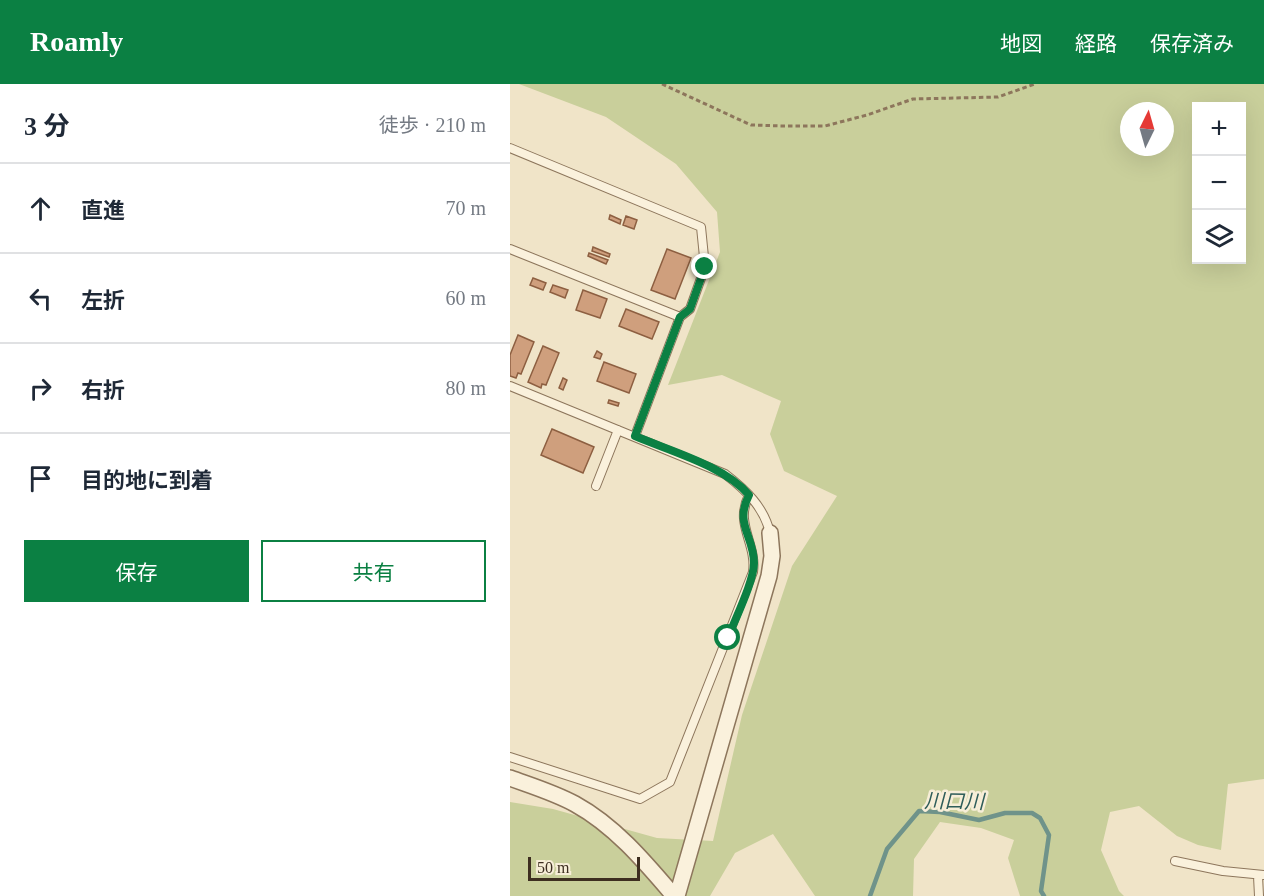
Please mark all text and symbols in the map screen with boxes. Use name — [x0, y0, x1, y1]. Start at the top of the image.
text: Roamly — [30, 26, 123, 57]
text: 地図 — [1000, 32, 1042, 56]
text: 経路 — [1075, 32, 1117, 56]
text: 保存済み — [1150, 32, 1234, 56]
north arrow — [1120, 102, 1174, 156]
map controls — [1192, 102, 1246, 264]
button: + — [1192, 102, 1246, 156]
text: 3 分 — [24, 112, 70, 141]
text: 徒歩 · 210 m — [379, 114, 486, 136]
button: − — [1192, 156, 1246, 210]
icon: ahead — [24, 192, 57, 225]
text: 70 m — [445, 197, 486, 219]
text: 直進 — [81, 198, 125, 223]
button: layers — [1192, 210, 1246, 264]
route end — [691, 253, 717, 279]
icon: left — [24, 282, 57, 315]
text: 60 m — [445, 287, 486, 309]
text: 左折 — [81, 288, 125, 313]
icon: right — [24, 372, 57, 405]
text: 80 m — [445, 377, 486, 399]
text: 右折 — [81, 378, 125, 403]
icon: arrive — [24, 462, 57, 495]
text: 目的地に到着 — [81, 468, 213, 493]
button: 保存 — [24, 540, 249, 602]
button: 共有 — [261, 540, 486, 602]
route start — [714, 624, 740, 650]
water label: 川口川 — [924, 789, 986, 813]
scale bar — [528, 854, 640, 882]
text: 50 m — [537, 859, 569, 876]

